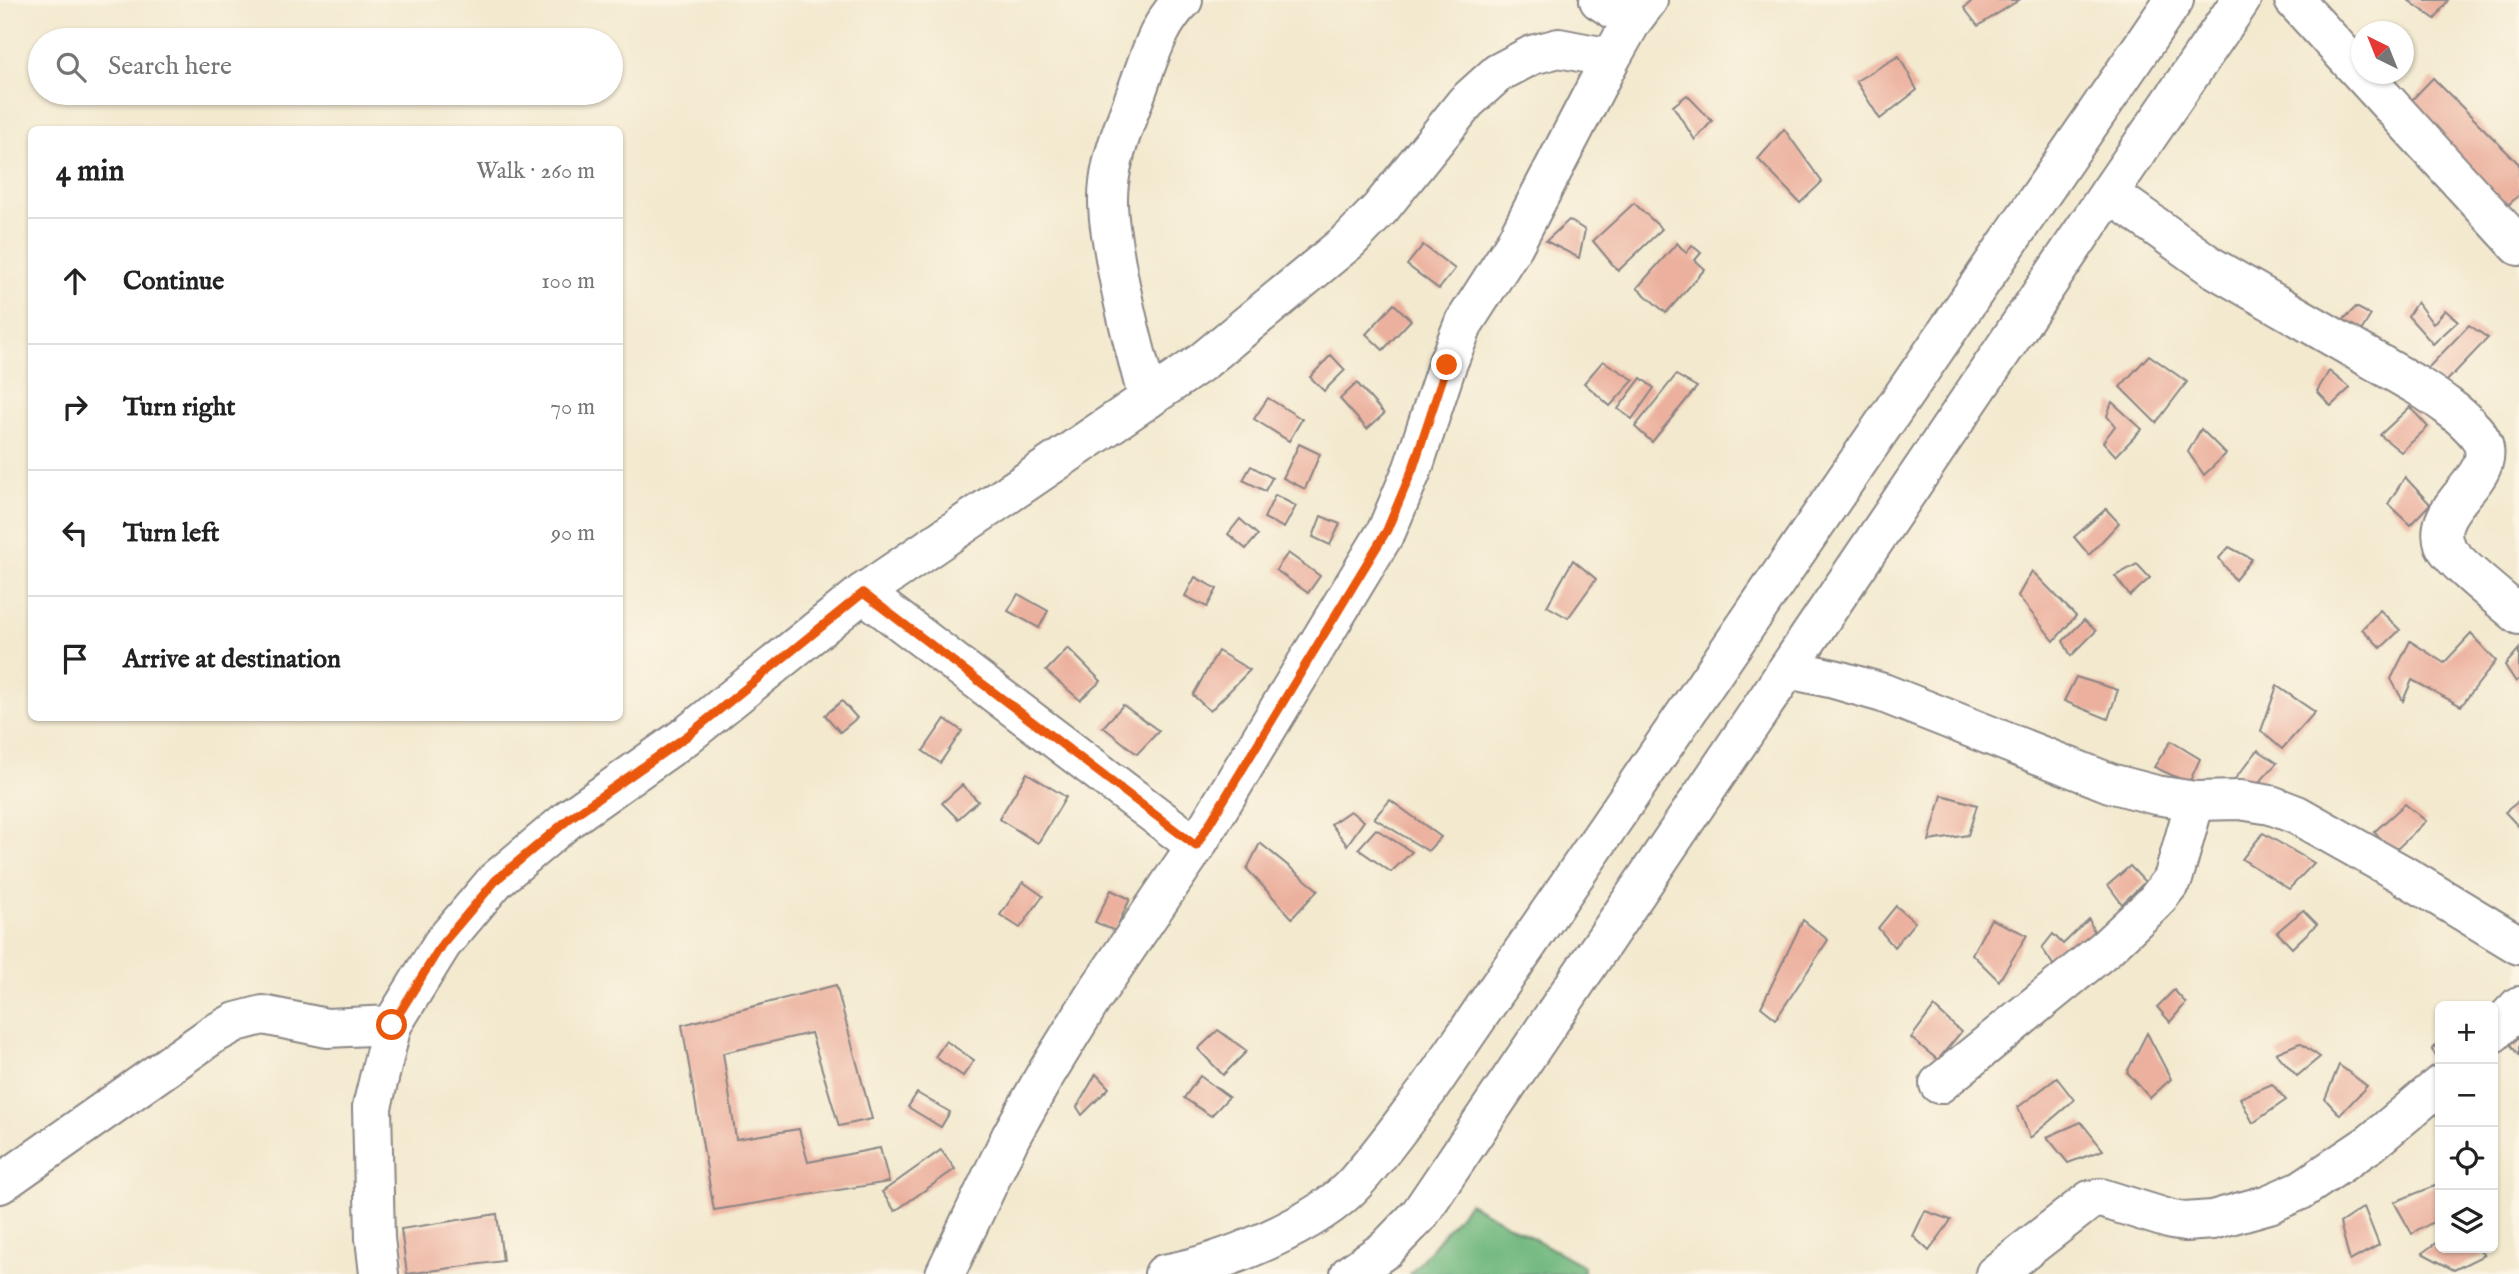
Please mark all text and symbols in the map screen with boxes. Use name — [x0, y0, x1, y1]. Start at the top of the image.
north arrow — [2351, 21, 2414, 84]
search box — [28, 28, 623, 105]
icon: search — [52, 48, 90, 86]
text: Search here — [108, 50, 232, 83]
text: 4 min — [56, 153, 124, 191]
text: Walk · 260 m — [476, 157, 595, 186]
icon: ahead — [56, 262, 94, 300]
text: Continue — [123, 265, 224, 298]
text: 100 m — [541, 267, 595, 296]
route end — [1431, 349, 1462, 380]
icon: right — [56, 388, 94, 426]
text: Turn right — [123, 391, 236, 424]
text: 70 m — [550, 393, 595, 422]
icon: left — [56, 514, 94, 552]
text: Turn left — [123, 517, 220, 550]
text: 90 m — [551, 519, 595, 548]
icon: arrive — [56, 640, 94, 678]
text: Arrive at destination — [123, 643, 341, 676]
map controls — [2435, 1001, 2498, 1253]
button: + — [2435, 1001, 2498, 1064]
route start — [376, 1009, 407, 1040]
button: − — [2435, 1064, 2498, 1127]
button: locate — [2435, 1127, 2498, 1190]
button: layers — [2435, 1190, 2498, 1253]

